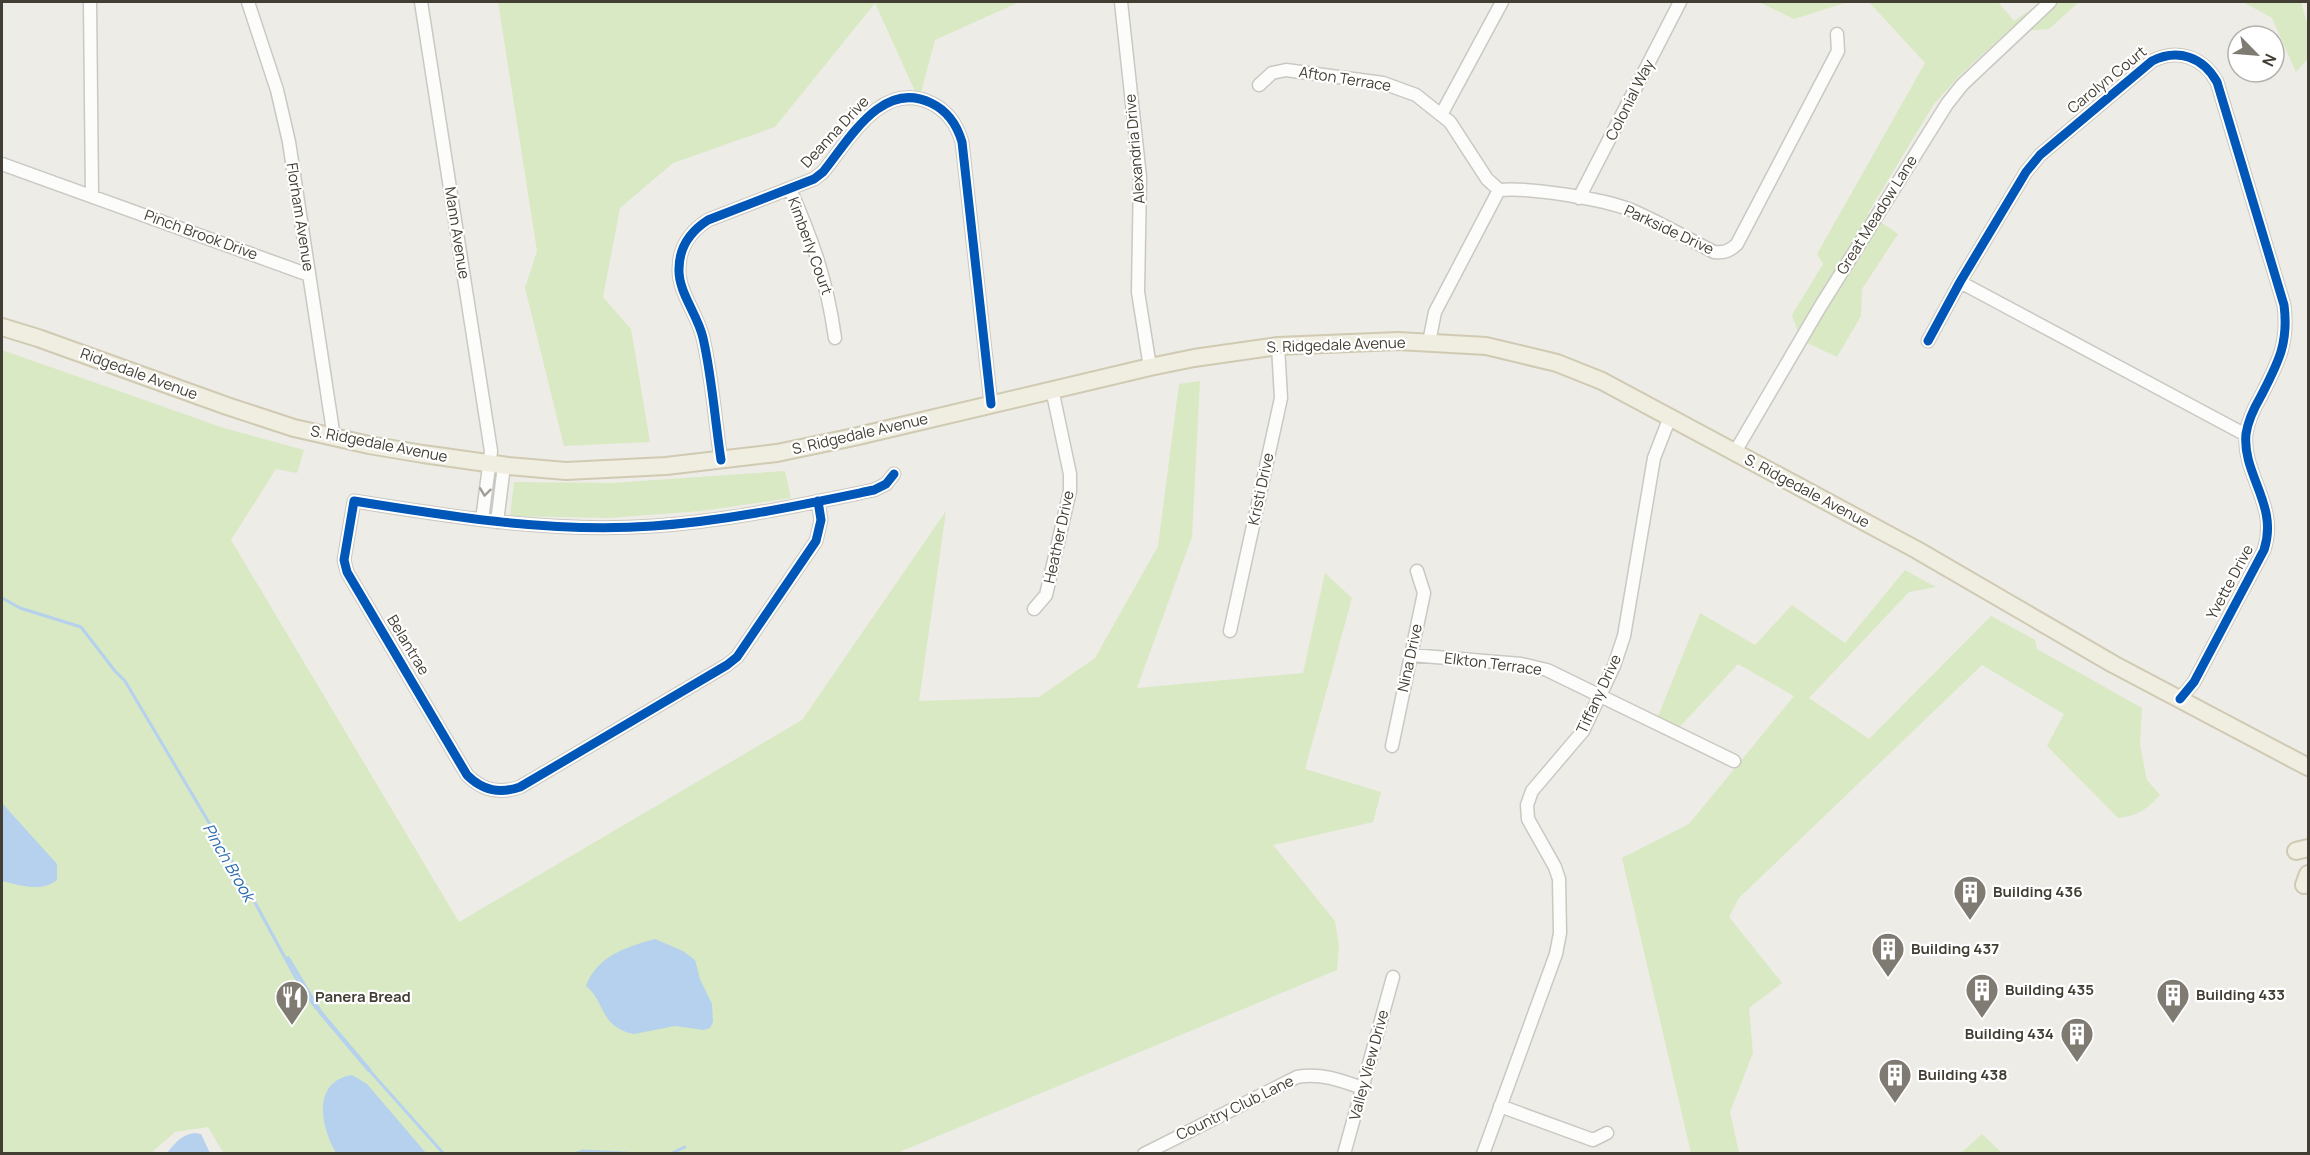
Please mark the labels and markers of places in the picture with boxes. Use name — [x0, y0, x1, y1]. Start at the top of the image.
building icon: Building 436 — [1952, 874, 1988, 921]
place label: Building 436 — [1993, 881, 2083, 902]
building icon: Building 437 — [1870, 931, 1906, 978]
place label: Building 437 — [1911, 938, 1999, 959]
building icon: Building 435 — [1964, 972, 2000, 1019]
building icon: Building 433 — [2155, 977, 2191, 1024]
restaurant icon: Panera Bread — [274, 979, 310, 1026]
place label: Building 435 — [2005, 979, 2094, 1000]
place label: Building 433 — [2196, 984, 2285, 1005]
place label: Panera Bread — [315, 986, 411, 1007]
building icon: Building 434 — [2059, 1016, 2095, 1063]
place label: Building 434 — [1965, 1023, 2054, 1044]
building icon: Building 438 — [1877, 1057, 1913, 1104]
place label: Building 438 — [1918, 1064, 2007, 1085]

